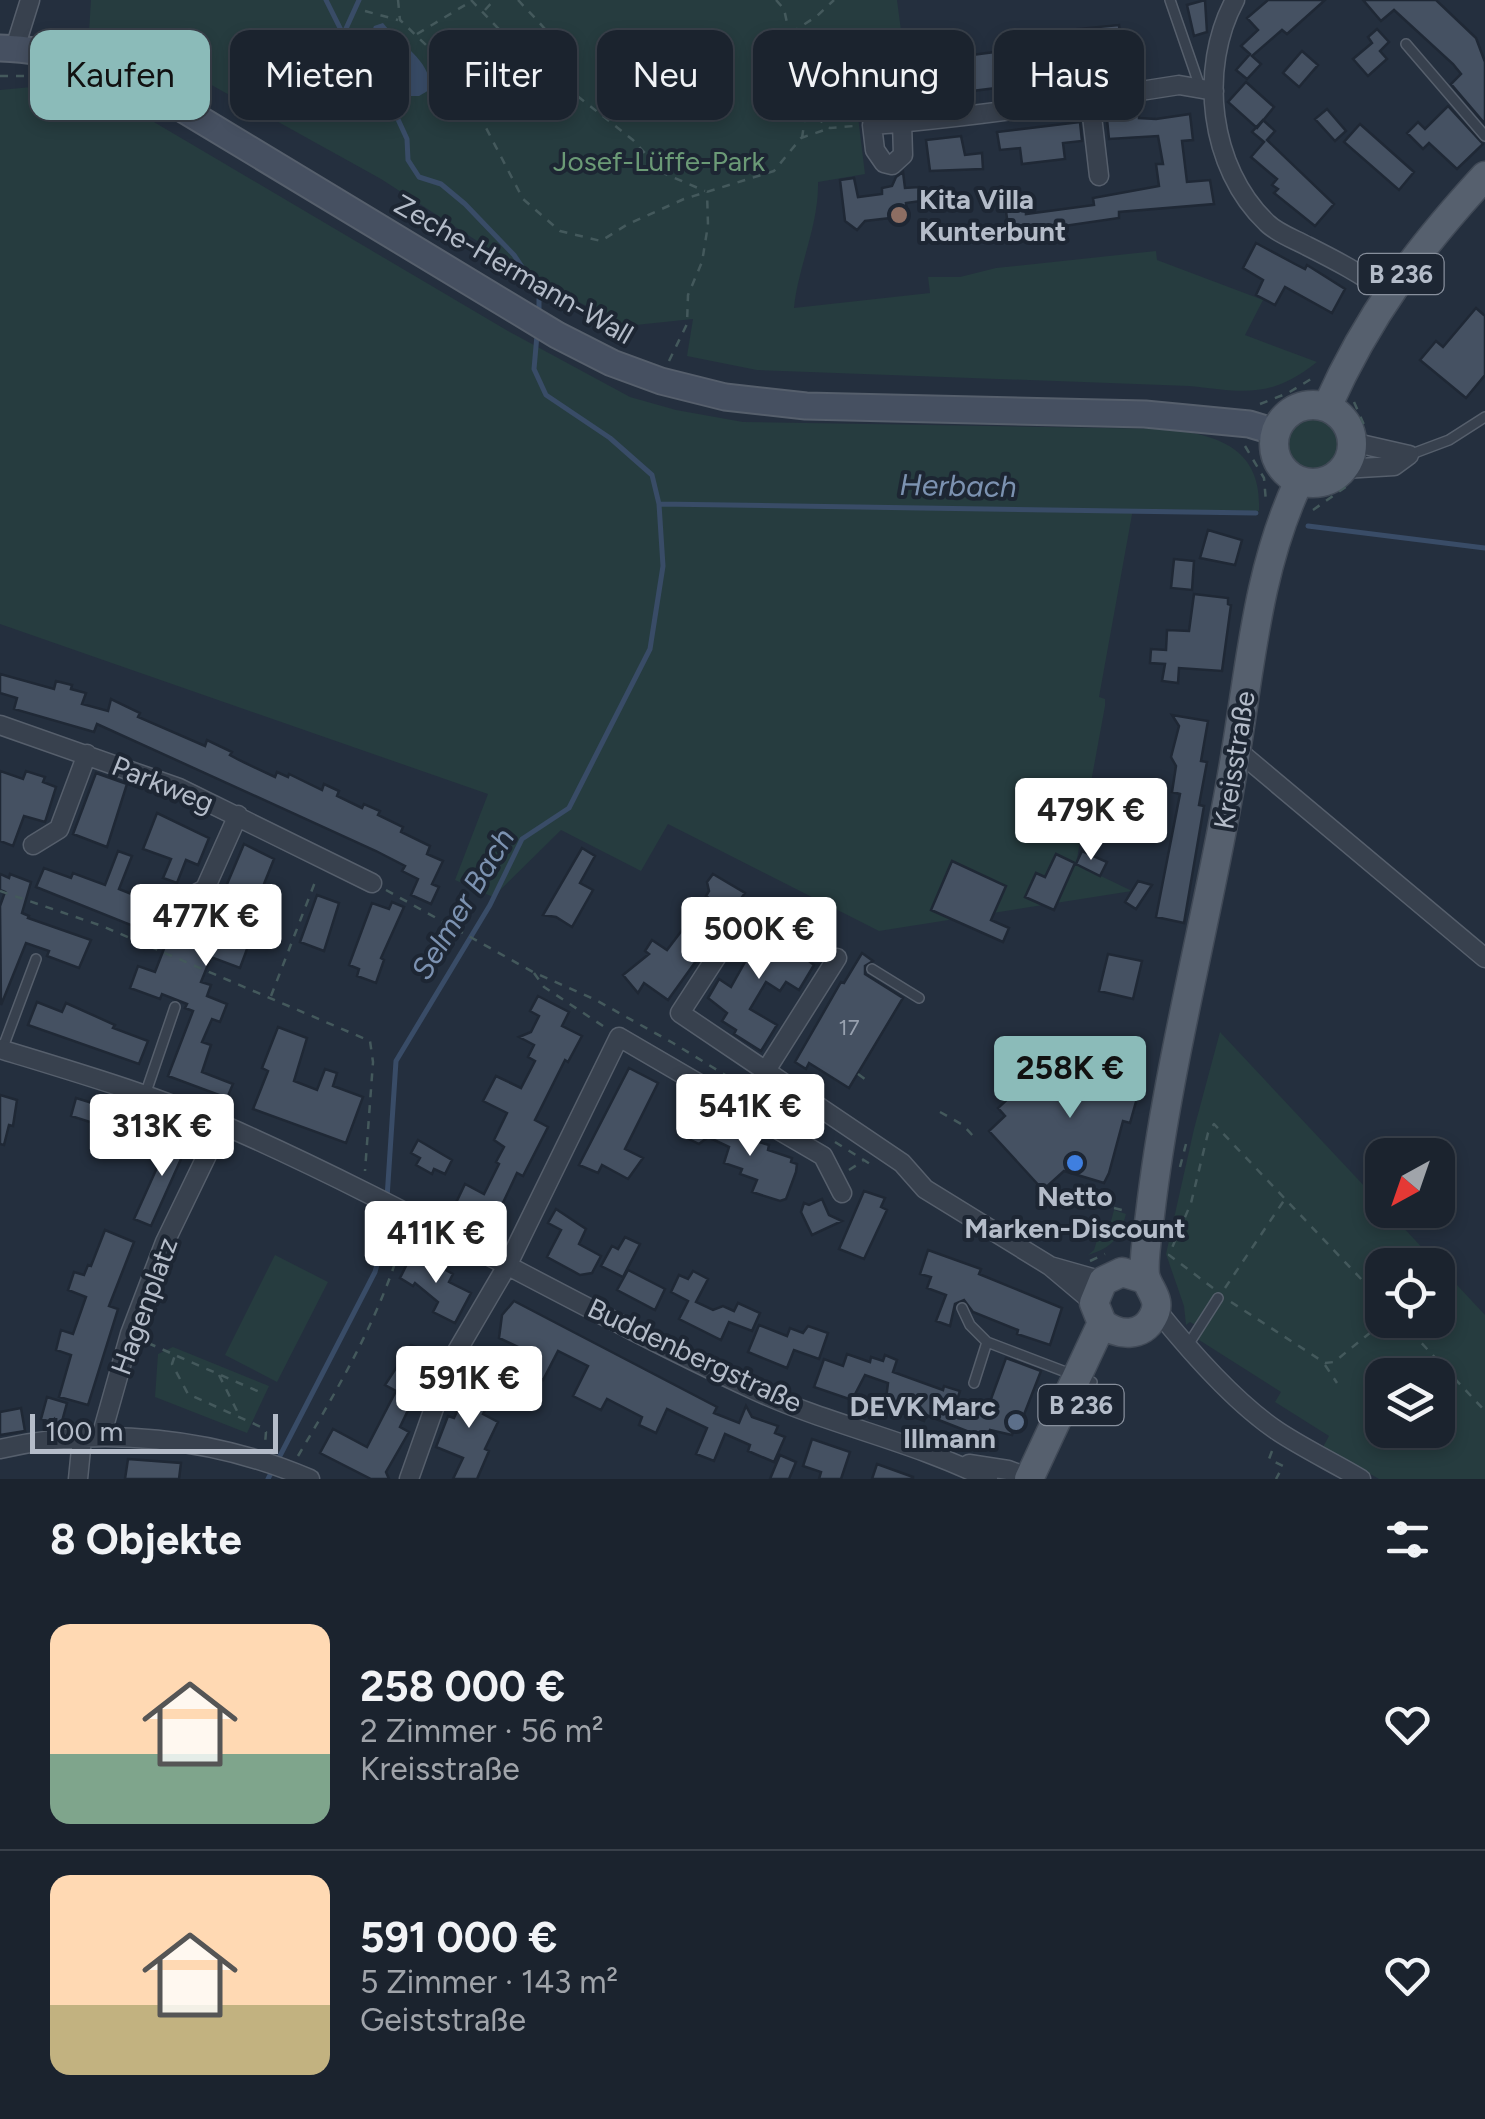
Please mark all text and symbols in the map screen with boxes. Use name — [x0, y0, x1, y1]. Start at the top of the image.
chip: Kaufen — [30, 30, 210, 120]
chip: Mieten — [230, 30, 409, 120]
chip: Filter — [429, 30, 577, 120]
chip: Neu — [597, 30, 733, 120]
chip: Wohnung — [753, 30, 974, 120]
chip: Haus — [994, 30, 1144, 120]
park label: Josef-Lüffe-Park — [553, 144, 765, 178]
place label: Kita Villa Kunterbunt — [919, 182, 1066, 248]
street label: Zeche-Hermann-Wall — [389, 187, 639, 351]
marker: Kita Villa Kunterbunt — [888, 204, 910, 226]
road number: B 236 — [1358, 254, 1444, 294]
water label: Herbach — [899, 466, 1017, 505]
street label: Kreisstraße — [1206, 688, 1262, 832]
street label: Parkweg — [107, 748, 219, 820]
pin: 479K € — [1010, 778, 1172, 863]
text: 479K € — [1037, 791, 1145, 829]
water label: Selmer Bach — [403, 821, 522, 986]
pin: 477K € — [125, 884, 287, 969]
text: 477K € — [152, 897, 260, 935]
pin: 500K € — [678, 897, 840, 982]
text: 500K € — [703, 910, 815, 948]
house number: 17 — [839, 1014, 860, 1041]
pin: 258K € — [989, 1036, 1151, 1121]
text: 258K € — [1016, 1049, 1124, 1087]
pin: 541K € — [669, 1074, 831, 1159]
text: 541K € — [698, 1087, 802, 1125]
pin: 313K € — [81, 1094, 243, 1179]
text: 313K € — [112, 1107, 212, 1145]
north arrow — [1365, 1138, 1455, 1228]
map controls — [1365, 1138, 1455, 1448]
marker: Netto Marken-Discount — [1064, 1152, 1086, 1174]
place label: Netto Marken-Discount — [964, 1179, 1186, 1245]
pin: 411K € — [355, 1201, 517, 1286]
text: 411K € — [387, 1214, 485, 1252]
street label: Hagenplatz — [103, 1233, 185, 1379]
button: locate — [1365, 1248, 1455, 1338]
street label: Buddenbergstraße — [582, 1290, 808, 1420]
pin: 591K € — [388, 1346, 550, 1431]
button: layers — [1365, 1358, 1455, 1448]
text: 591K € — [418, 1359, 520, 1397]
road number: B 236 — [1038, 1385, 1124, 1425]
place label: DEVK Marc Illmann — [850, 1389, 996, 1455]
scale bar — [30, 1409, 278, 1454]
marker: DEVK Marc Illmann — [1005, 1411, 1027, 1433]
text: 100 m — [45, 1414, 123, 1448]
icon: filters — [1380, 1512, 1435, 1567]
text: 8 Objekte — [50, 1514, 242, 1565]
text: 258 000 € — [360, 1661, 565, 1712]
icon: home — [130, 1664, 250, 1784]
icon: heart — [1380, 1697, 1435, 1752]
text: 2 Zimmer · 56 m² — [360, 1712, 604, 1750]
text: Kreisstraße — [360, 1750, 520, 1788]
text: 591 000 € — [360, 1912, 557, 1963]
icon: home — [130, 1915, 250, 2035]
icon: heart — [1380, 1948, 1435, 2003]
text: 5 Zimmer · 143 m² — [360, 1963, 618, 2001]
text: Geiststraße — [360, 2001, 526, 2039]

